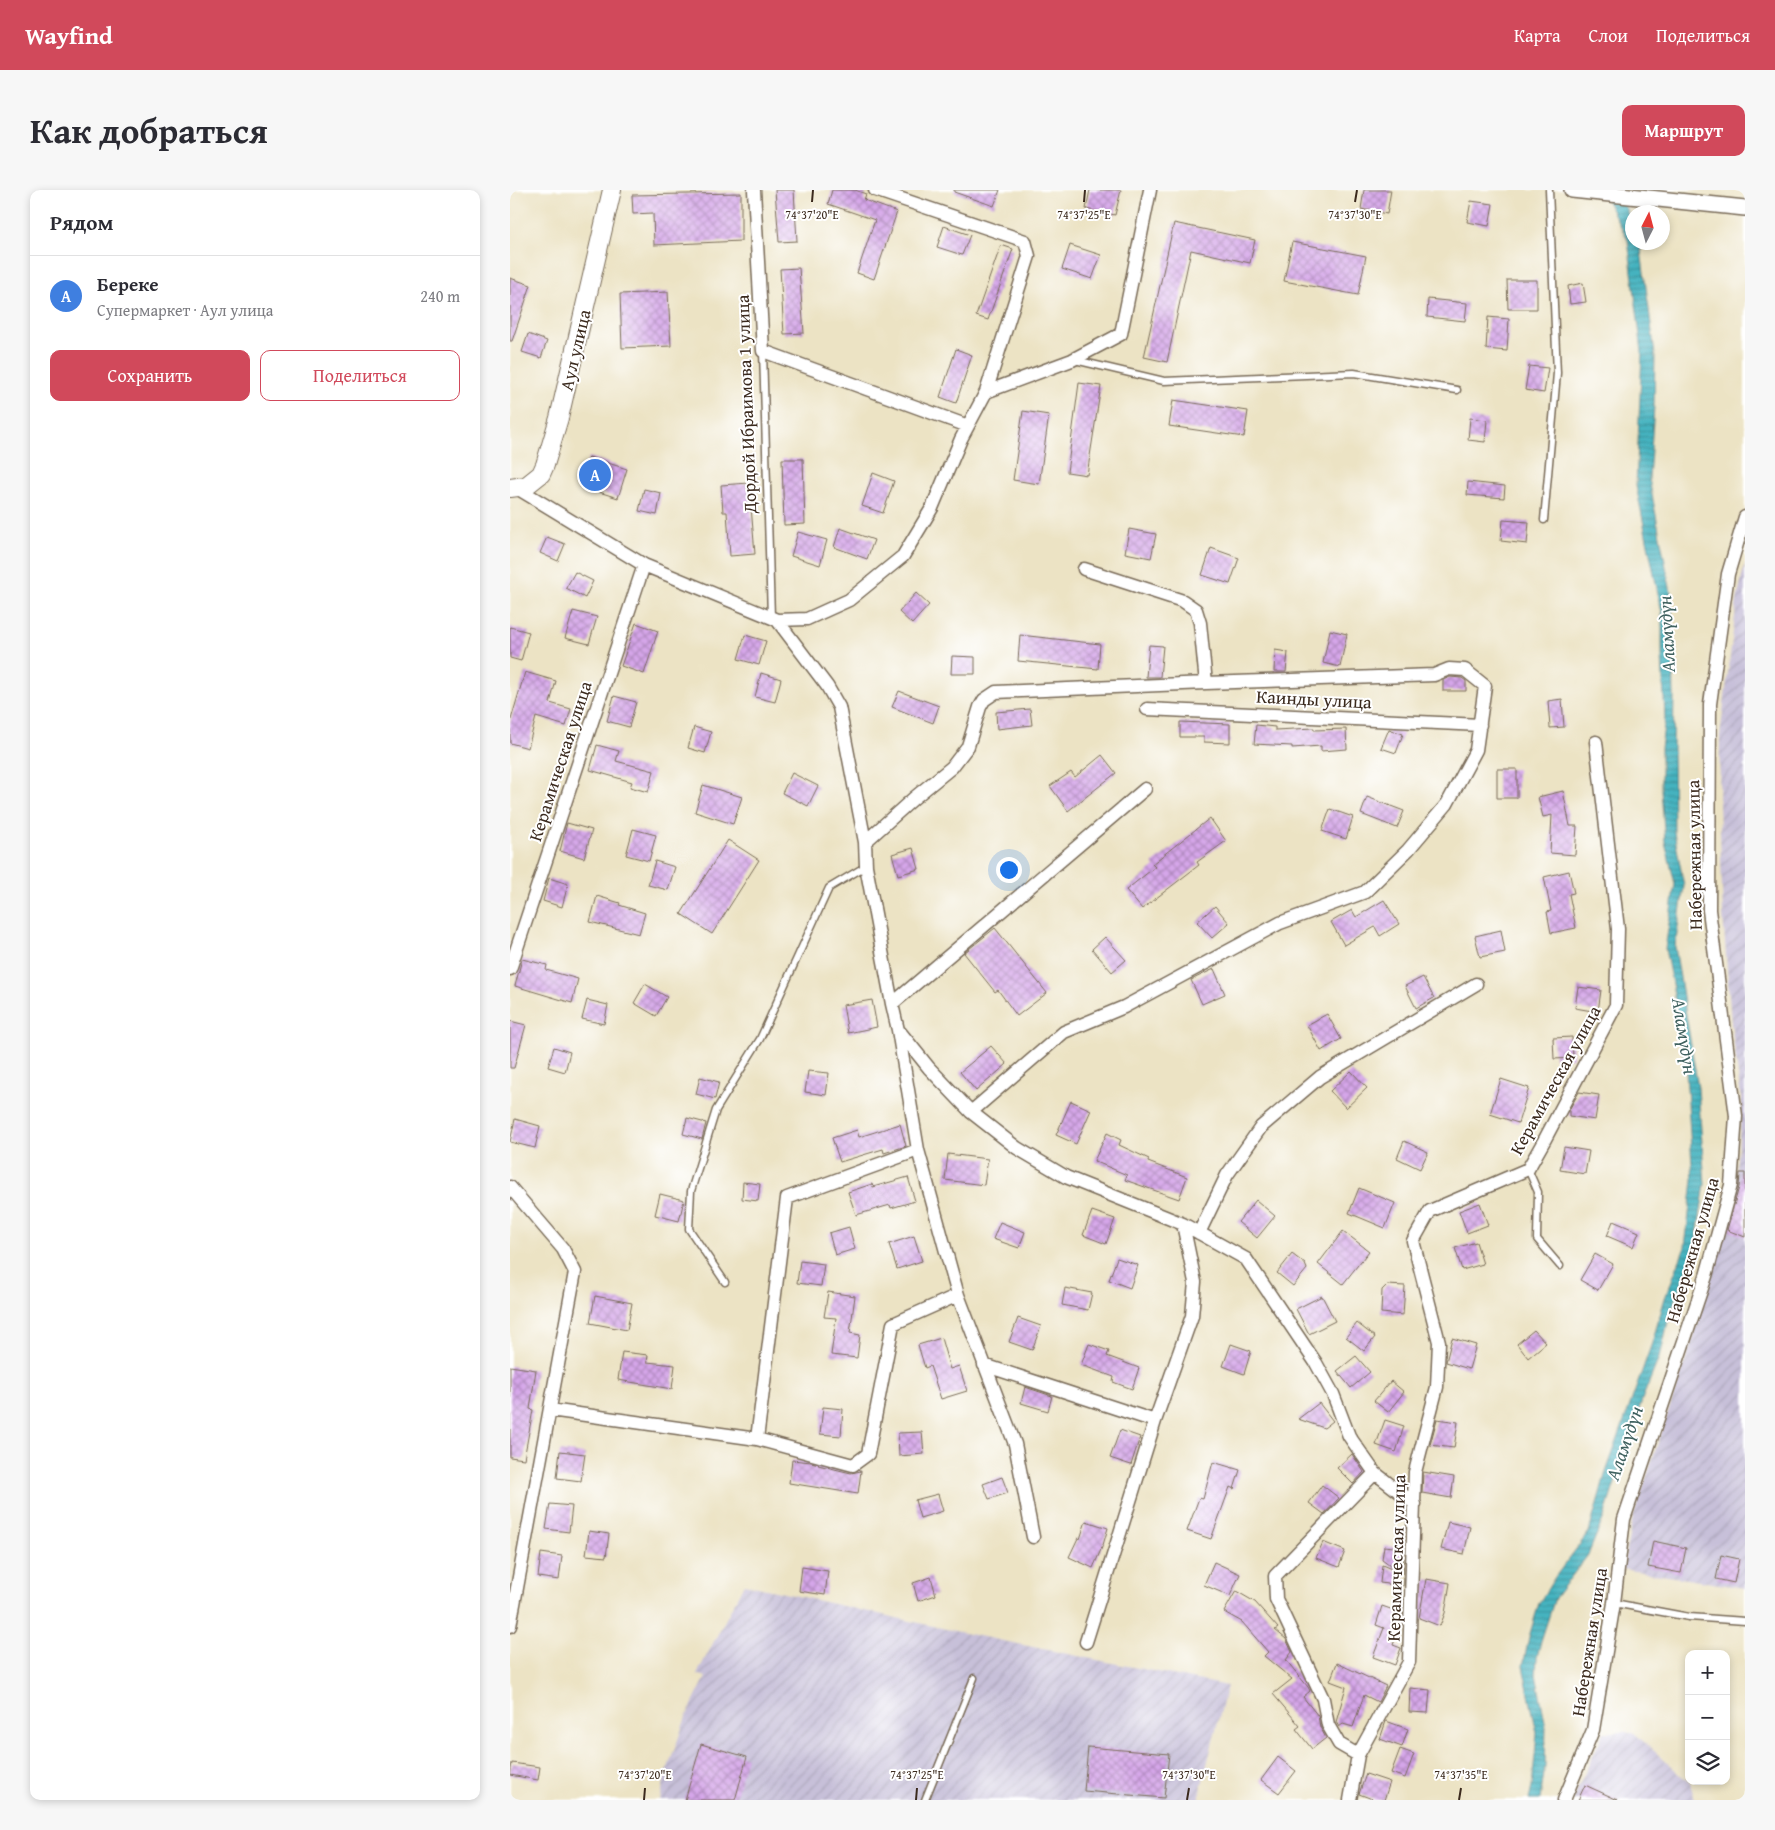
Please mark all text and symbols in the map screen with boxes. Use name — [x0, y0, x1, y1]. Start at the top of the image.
text: Wayfind — [25, 18, 113, 53]
text: Карта — [1514, 22, 1561, 49]
text: Слои — [1589, 22, 1628, 49]
text: Поделиться — [1656, 22, 1750, 49]
text: Как добраться — [30, 105, 268, 156]
button: Маршрут — [1622, 105, 1745, 156]
north arrow — [1625, 205, 1670, 250]
text: 74°37'20"E — [785, 206, 839, 223]
text: 74°37'25"E — [1057, 206, 1111, 223]
text: 74°37'30"E — [1328, 206, 1382, 223]
text: Рядом — [50, 207, 113, 238]
text: Береке — [97, 270, 158, 298]
text: A — [61, 284, 71, 308]
text: 240 m — [420, 284, 460, 308]
street label: Дордой Ибраимова 1 улица — [729, 294, 763, 515]
text: Супермаркет · Аул улица — [97, 298, 273, 322]
street label: Аул улица — [553, 306, 598, 393]
button: Сохранить — [50, 350, 250, 401]
button: Поделиться — [260, 350, 460, 401]
pin: A — [579, 456, 611, 494]
water label: Аламүдүн — [1650, 595, 1682, 674]
street label: Керамическая улица — [521, 677, 599, 845]
street label: Каинды улица — [1256, 682, 1373, 716]
street label: Набережная улица — [1679, 779, 1709, 930]
your location — [996, 857, 1022, 883]
water label: Аламүдүн — [1665, 995, 1705, 1076]
street label: Керамическая улица — [1503, 1000, 1608, 1160]
street label: Набережная улица — [1658, 1174, 1726, 1326]
water label: Аламүдүн — [1598, 1402, 1650, 1485]
street label: Керамическая улица — [1380, 1474, 1412, 1642]
street label: Набережная улица — [1564, 1565, 1614, 1718]
map controls — [1685, 1650, 1730, 1785]
button: + — [1685, 1650, 1730, 1695]
button: − — [1685, 1695, 1730, 1740]
button: layers — [1685, 1740, 1730, 1785]
text: 74°37'20"E — [618, 1766, 672, 1783]
text: 74°37'25"E — [890, 1766, 944, 1783]
text: 74°37'30"E — [1162, 1766, 1216, 1783]
text: 74°37'35"E — [1434, 1766, 1488, 1783]

